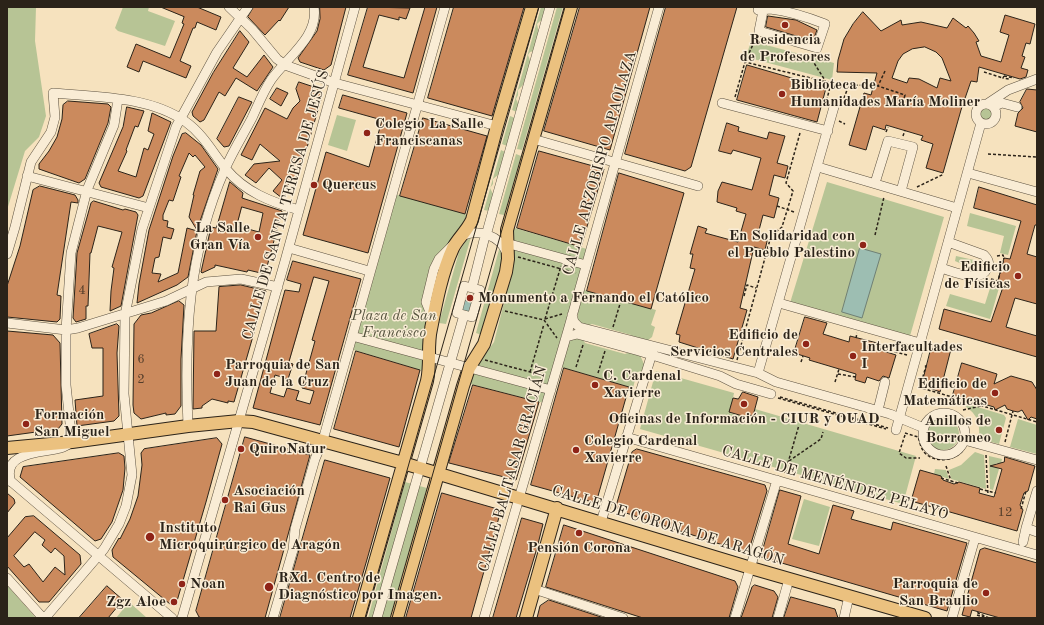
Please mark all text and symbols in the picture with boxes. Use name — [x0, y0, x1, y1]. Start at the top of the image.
marker: Residencia de Profesores — [780, 20, 790, 30]
place label: Residencia de Profesores — [740, 31, 830, 66]
street label: CALLE ARZOBISPO APAOLAZA — [559, 49, 641, 277]
street label: CALLE DE SANTA TERESA DE JESÚS — [239, 68, 333, 342]
place label: Biblioteca de Humanidades María Moliner — [790, 76, 980, 111]
marker: Biblioteca de Humanidades María Moliner — [777, 89, 787, 99]
place label: Colegio La Salle Franciscanas — [375, 115, 484, 150]
marker: Colegio La Salle Franciscanas — [362, 128, 372, 138]
place label: Quercus — [322, 176, 376, 194]
marker: Quercus — [309, 180, 319, 190]
place label: La Salle Gran Vía — [190, 219, 250, 254]
place label: En Solidaridad con el Pueblo Palestino — [728, 227, 855, 262]
marker: La Salle Gran Vía — [253, 232, 263, 242]
marker: En Solidaridad con el Pueblo Palestino — [858, 240, 868, 250]
place label: Edificio de Físicas — [944, 258, 1010, 293]
marker: Edificio de Físicas — [1013, 271, 1023, 281]
house number: 4 — [78, 283, 86, 299]
place label: Monumento a Fernando el Católico — [478, 289, 709, 307]
marker: Monumento a Fernando el Católico — [465, 293, 475, 303]
park label: Plaza de San Francisco — [351, 307, 437, 342]
place label: Edificio de Servicios Centrales — [670, 326, 798, 361]
place label: Interfacultades I — [861, 338, 962, 373]
marker: Edificio de Servicios Centrales — [801, 339, 811, 349]
marker: Interfacultades I — [848, 351, 858, 361]
house number: 6 — [137, 352, 145, 368]
place label: Parroquia de San Juan de la Cruz — [225, 356, 340, 391]
street label: CALLE BALTASAR GRACIÁN — [475, 364, 551, 574]
place label: C. Cardenal Xavierre — [603, 367, 681, 402]
marker: Parroquia de San Juan de la Cruz — [212, 369, 222, 379]
house number: 2 — [137, 372, 145, 388]
place label: Edificio de Matemáticas — [903, 375, 987, 410]
marker: C. Cardenal Xavierre — [590, 380, 600, 390]
marker: Edificio de Matemáticas — [990, 388, 1000, 398]
marker: Oficinas de Información - CIUR y OUAD — [739, 399, 749, 409]
place label: Formación San Miguel — [34, 406, 110, 441]
place label: Oficinas de Información - CIUR y OUAD — [608, 410, 880, 428]
place label: Anillos de Borromeo — [924, 412, 991, 447]
marker: Formación San Miguel — [21, 419, 31, 429]
marker: Anillos de Borromeo — [994, 425, 1004, 435]
place label: Colegio Cardenal Xavierre — [584, 432, 697, 467]
place label: QuiroNatur — [249, 440, 326, 458]
street label: CALLE DE MENÉNDEZ PELAYO — [720, 442, 950, 524]
marker: QuiroNatur — [236, 444, 246, 454]
marker: Colegio Cardenal Xavierre — [571, 445, 581, 455]
place label: Asociación Rai Gus — [233, 482, 305, 517]
street label: CALLE DE CORONA DE ARAGÓN — [550, 482, 786, 570]
marker: Asociación Rai Gus — [220, 495, 230, 505]
house number: 12 — [997, 505, 1013, 521]
place label: Instituto Microquirúrgico de Aragón — [159, 519, 340, 554]
marker: Pensión Corona — [574, 528, 584, 538]
marker: Instituto Microquirúrgico de Aragón — [144, 531, 156, 543]
place label: Pensión Corona — [527, 539, 631, 557]
place label: RXd. Centro de Diagnóstico por Imagen. — [278, 569, 442, 604]
place label: Noan — [190, 575, 225, 593]
place label: Parroquia de San Braulio — [892, 575, 978, 610]
marker: Noan — [177, 579, 187, 589]
marker: RXd. Centro de Diagnóstico por Imagen. — [263, 581, 275, 593]
marker: Parroquia de San Braulio — [981, 588, 991, 598]
place label: Zgz Aloe — [106, 593, 166, 611]
marker: Zgz Aloe — [169, 597, 179, 607]

